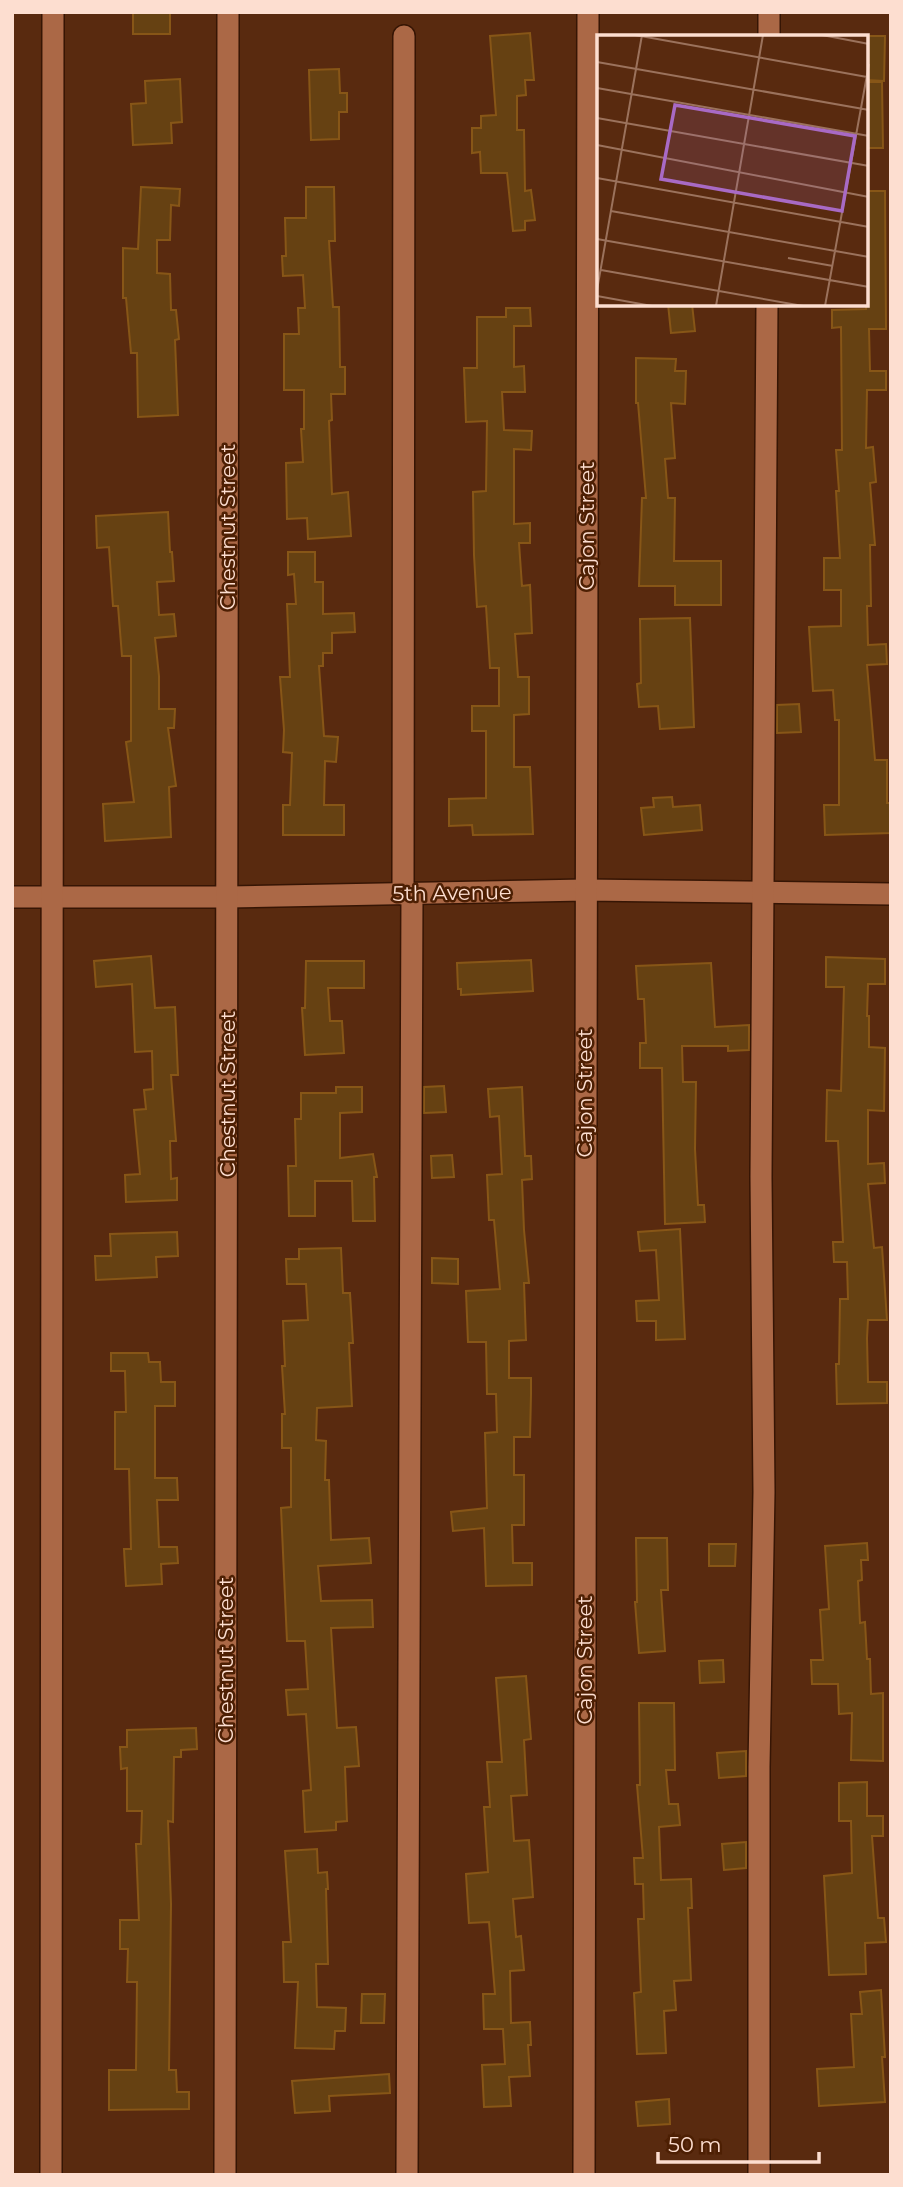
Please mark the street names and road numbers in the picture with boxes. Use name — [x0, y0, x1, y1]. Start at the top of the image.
street label: Chestnut Street — [215, 444, 240, 610]
street label: Cajon Street — [574, 461, 599, 591]
street label: 5th Avenue — [392, 879, 512, 906]
street label: Chestnut Street — [215, 1011, 240, 1177]
street label: Cajon Street — [572, 1028, 597, 1158]
street label: Chestnut Street — [213, 1577, 238, 1743]
street label: Cajon Street — [572, 1595, 597, 1725]

